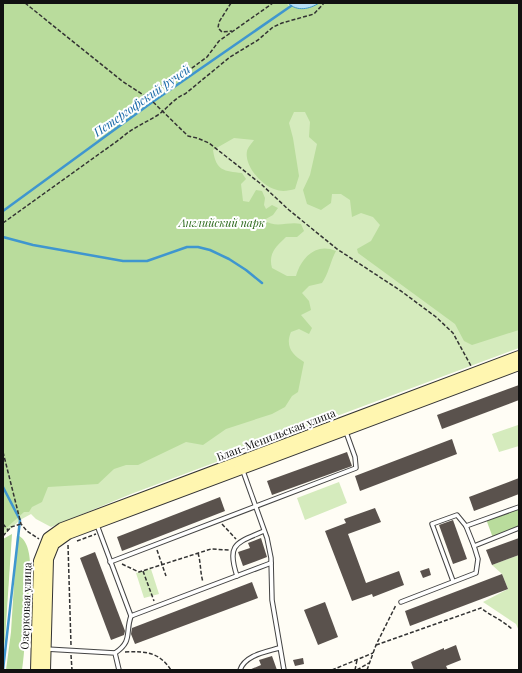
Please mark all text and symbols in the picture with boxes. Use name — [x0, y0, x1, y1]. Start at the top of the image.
water label: Петергофский ручей — [89, 61, 193, 140]
park label: Английский парк — [178, 215, 265, 230]
street label: Блан-Менильская улица — [214, 405, 338, 464]
street label: Озерковая улица — [16, 562, 35, 650]

